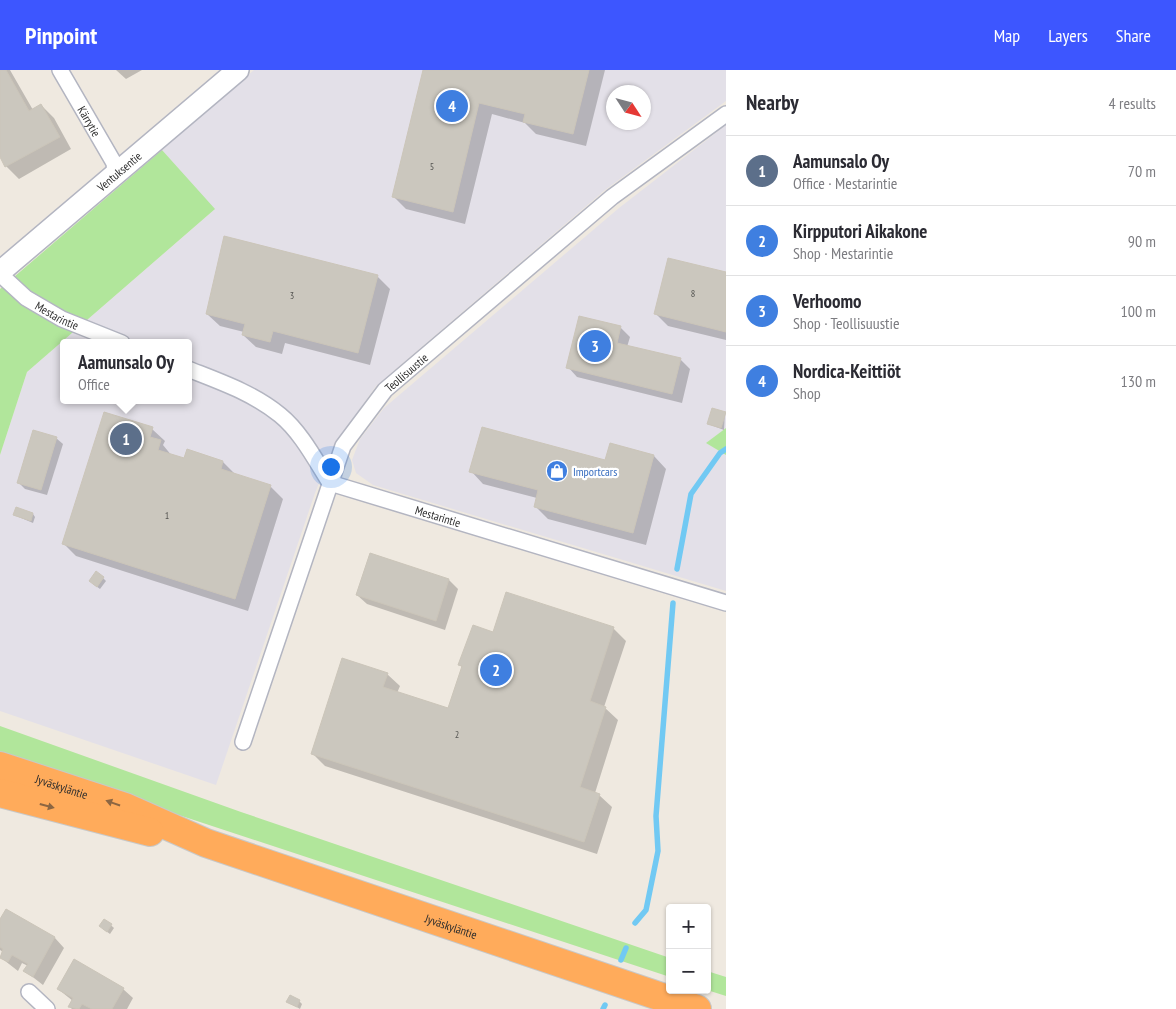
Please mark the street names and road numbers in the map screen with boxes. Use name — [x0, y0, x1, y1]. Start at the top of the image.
street label: Kärrytie — [75, 103, 104, 139]
street label: Ventuksentie — [93, 148, 144, 195]
street label: Mestarintie — [33, 298, 81, 332]
street label: Teollisuustie — [381, 350, 431, 395]
street label: Mestarintie — [413, 502, 463, 530]
street label: Jyväskyläntie — [33, 770, 90, 802]
street label: Jyväskyläntie — [422, 910, 479, 942]

